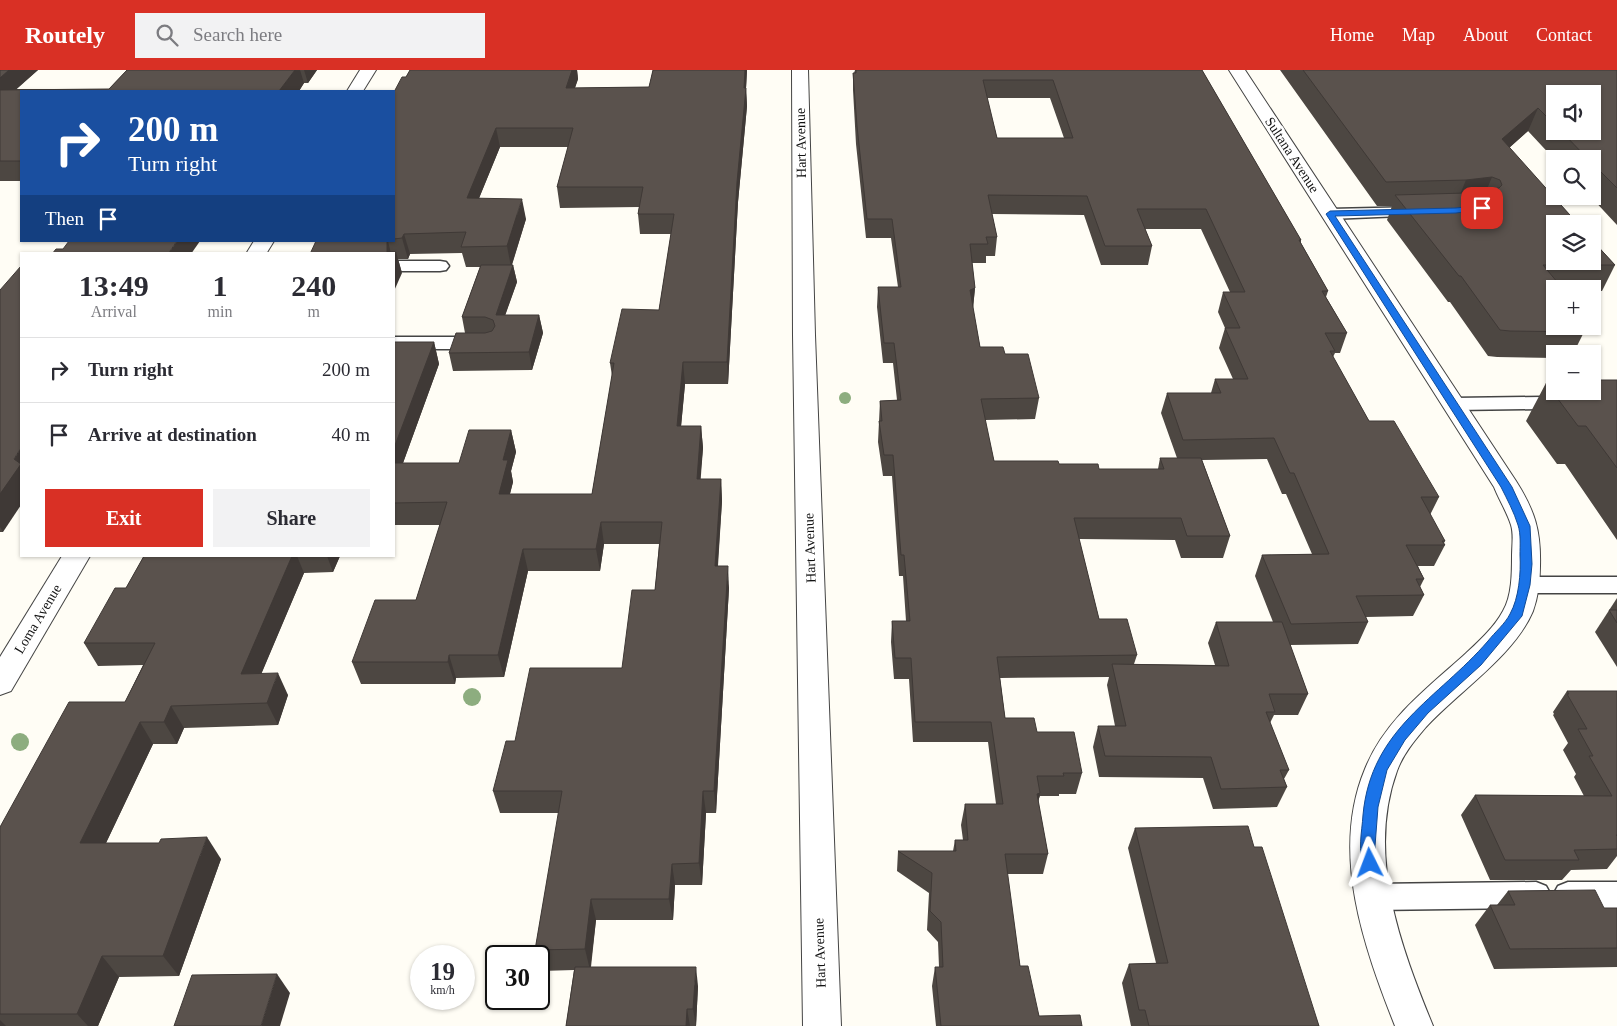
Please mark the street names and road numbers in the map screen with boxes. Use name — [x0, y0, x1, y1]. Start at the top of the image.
street label: Hart Avenue — [793, 108, 809, 178]
street label: Sultana Avenue — [1262, 114, 1322, 196]
street label: Hart Avenue — [801, 513, 819, 583]
street label: Loma Avenue — [12, 582, 64, 656]
street label: Hart Avenue — [811, 918, 829, 988]

